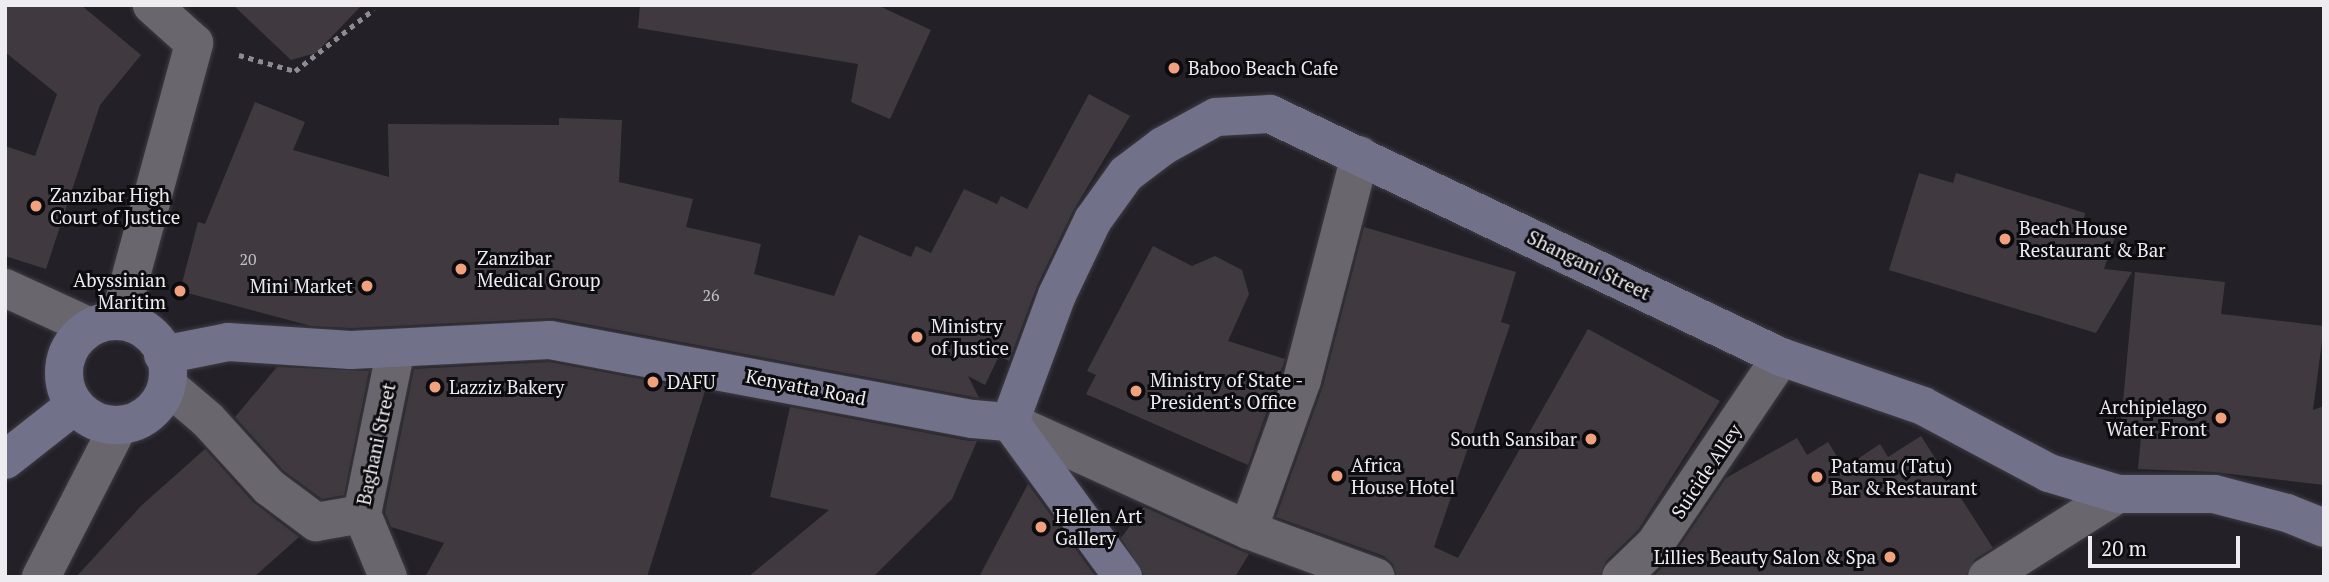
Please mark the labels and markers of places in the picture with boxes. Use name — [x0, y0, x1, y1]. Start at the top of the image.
place label: Baboo Beach Cafe — [1188, 57, 1338, 79]
marker: Baboo Beach Cafe — [1166, 60, 1182, 76]
place label: Zanzibar High Court of Justice — [50, 184, 180, 228]
marker: Zanzibar High Court of Justice — [28, 198, 44, 214]
place label: Beach House Restaurant & Bar — [2019, 217, 2166, 261]
marker: Beach House Restaurant & Bar — [1997, 231, 2013, 247]
place label: Zanzibar Medical Group — [477, 247, 601, 291]
marker: Zanzibar Medical Group — [451, 259, 471, 279]
place label: Abyssinian Maritim — [73, 269, 166, 313]
place label: Mini Market — [250, 275, 353, 297]
marker: Mini Market — [359, 278, 375, 294]
marker: Abyssinian Maritim — [172, 283, 188, 299]
place label: Ministry of Justice — [931, 315, 1009, 359]
marker: Ministry of Justice — [909, 329, 925, 345]
place label: Ministry of State - President's Office — [1150, 369, 1304, 413]
place label: DAFU — [667, 371, 716, 393]
marker: DAFU — [645, 374, 661, 390]
place label: Lazziz Bakery — [449, 376, 564, 398]
marker: Lazziz Bakery — [427, 379, 443, 395]
marker: Ministry of State - President's Office — [1128, 383, 1144, 399]
place label: Archipielago Water Front — [2099, 396, 2207, 440]
marker: Archipielago Water Front — [2213, 410, 2229, 426]
place label: South Sansibar — [1450, 428, 1577, 450]
marker: South Sansibar — [1583, 431, 1599, 447]
place label: Africa House Hotel — [1351, 454, 1455, 498]
place label: Patamu (Tatu) Bar & Restaurant — [1831, 455, 1978, 499]
marker: Africa House Hotel — [1329, 468, 1345, 484]
marker: Patamu (Tatu) Bar & Restaurant — [1809, 469, 1825, 485]
place label: Hellen Art Gallery — [1055, 505, 1143, 549]
marker: Hellen Art Gallery — [1033, 519, 1049, 535]
place label: Lillies Beauty Salon & Spa — [1654, 546, 1876, 568]
marker: Lillies Beauty Salon & Spa — [1882, 549, 1898, 565]

